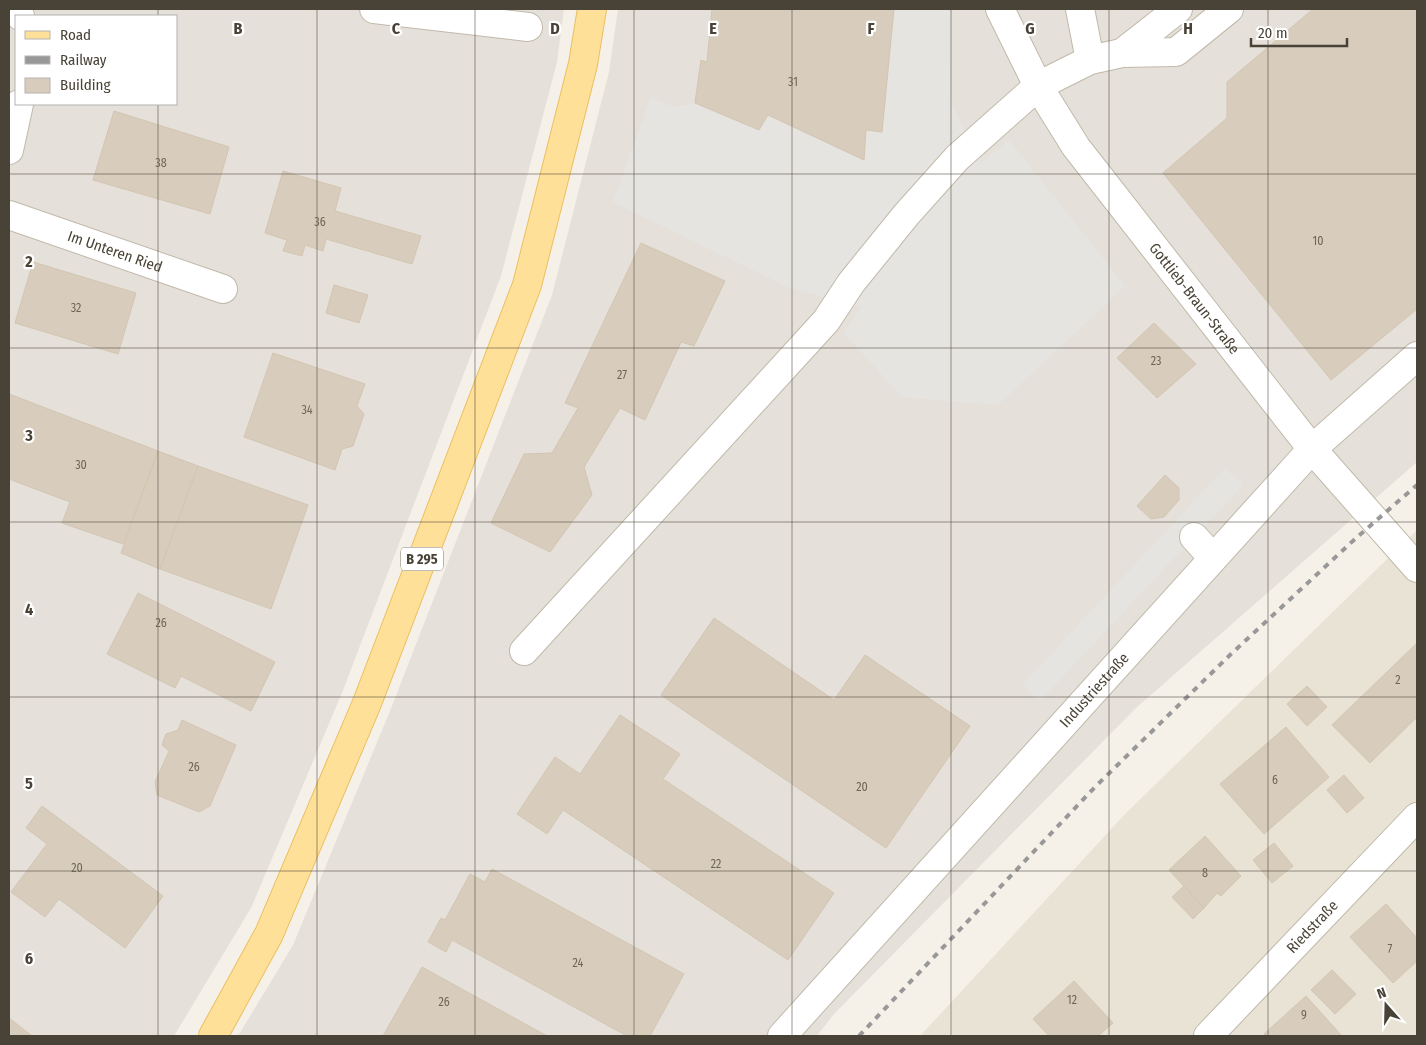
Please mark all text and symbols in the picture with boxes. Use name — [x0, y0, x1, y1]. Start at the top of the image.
legend — [15, 15, 178, 105]
scale bar — [1251, 15, 1347, 47]
text: B — [234, 19, 243, 38]
text: C — [392, 19, 401, 38]
text: D — [550, 19, 560, 38]
text: E — [709, 19, 717, 38]
text: F — [867, 19, 875, 38]
text: G — [1025, 19, 1035, 38]
text: H — [1183, 19, 1193, 38]
text: 20 m — [1258, 24, 1288, 42]
text: Road — [60, 26, 91, 44]
text: Railway — [60, 51, 107, 69]
house number: 31 — [788, 75, 798, 89]
text: Building — [60, 76, 111, 94]
house number: 38 — [155, 156, 167, 170]
house number: 36 — [314, 215, 326, 229]
street label: Im Unteren Ried — [65, 227, 165, 276]
house number: 10 — [1313, 234, 1323, 248]
street label: Gottlieb-Braun-Straße — [1145, 239, 1243, 358]
text: 2 — [24, 252, 33, 271]
house number: 32 — [71, 301, 81, 315]
house number: 23 — [1151, 354, 1161, 368]
house number: 27 — [617, 368, 627, 382]
house number: 34 — [301, 403, 313, 417]
text: 3 — [24, 426, 33, 445]
house number: 30 — [75, 458, 87, 472]
road number: B 295 — [401, 548, 443, 570]
text: 4 — [25, 600, 33, 619]
house number: 26 — [155, 616, 167, 630]
street label: Industriestraße — [1056, 649, 1133, 731]
house number: 2 — [1395, 673, 1401, 687]
house number: 26 — [188, 760, 200, 774]
house number: 6 — [1272, 773, 1278, 787]
text: 5 — [25, 774, 33, 793]
house number: 20 — [856, 780, 868, 794]
house number: 22 — [711, 857, 721, 871]
house number: 20 — [71, 861, 83, 875]
house number: 8 — [1202, 866, 1208, 880]
street label: Riedstraße — [1283, 897, 1342, 957]
house number: 7 — [1388, 942, 1393, 956]
text: 6 — [25, 949, 33, 968]
house number: 24 — [573, 956, 584, 970]
north arrow — [1361, 980, 1411, 1030]
text: N — [1375, 984, 1389, 1003]
house number: 12 — [1067, 993, 1077, 1007]
house number: 26 — [438, 995, 450, 1009]
house number: 9 — [1301, 1008, 1307, 1022]

